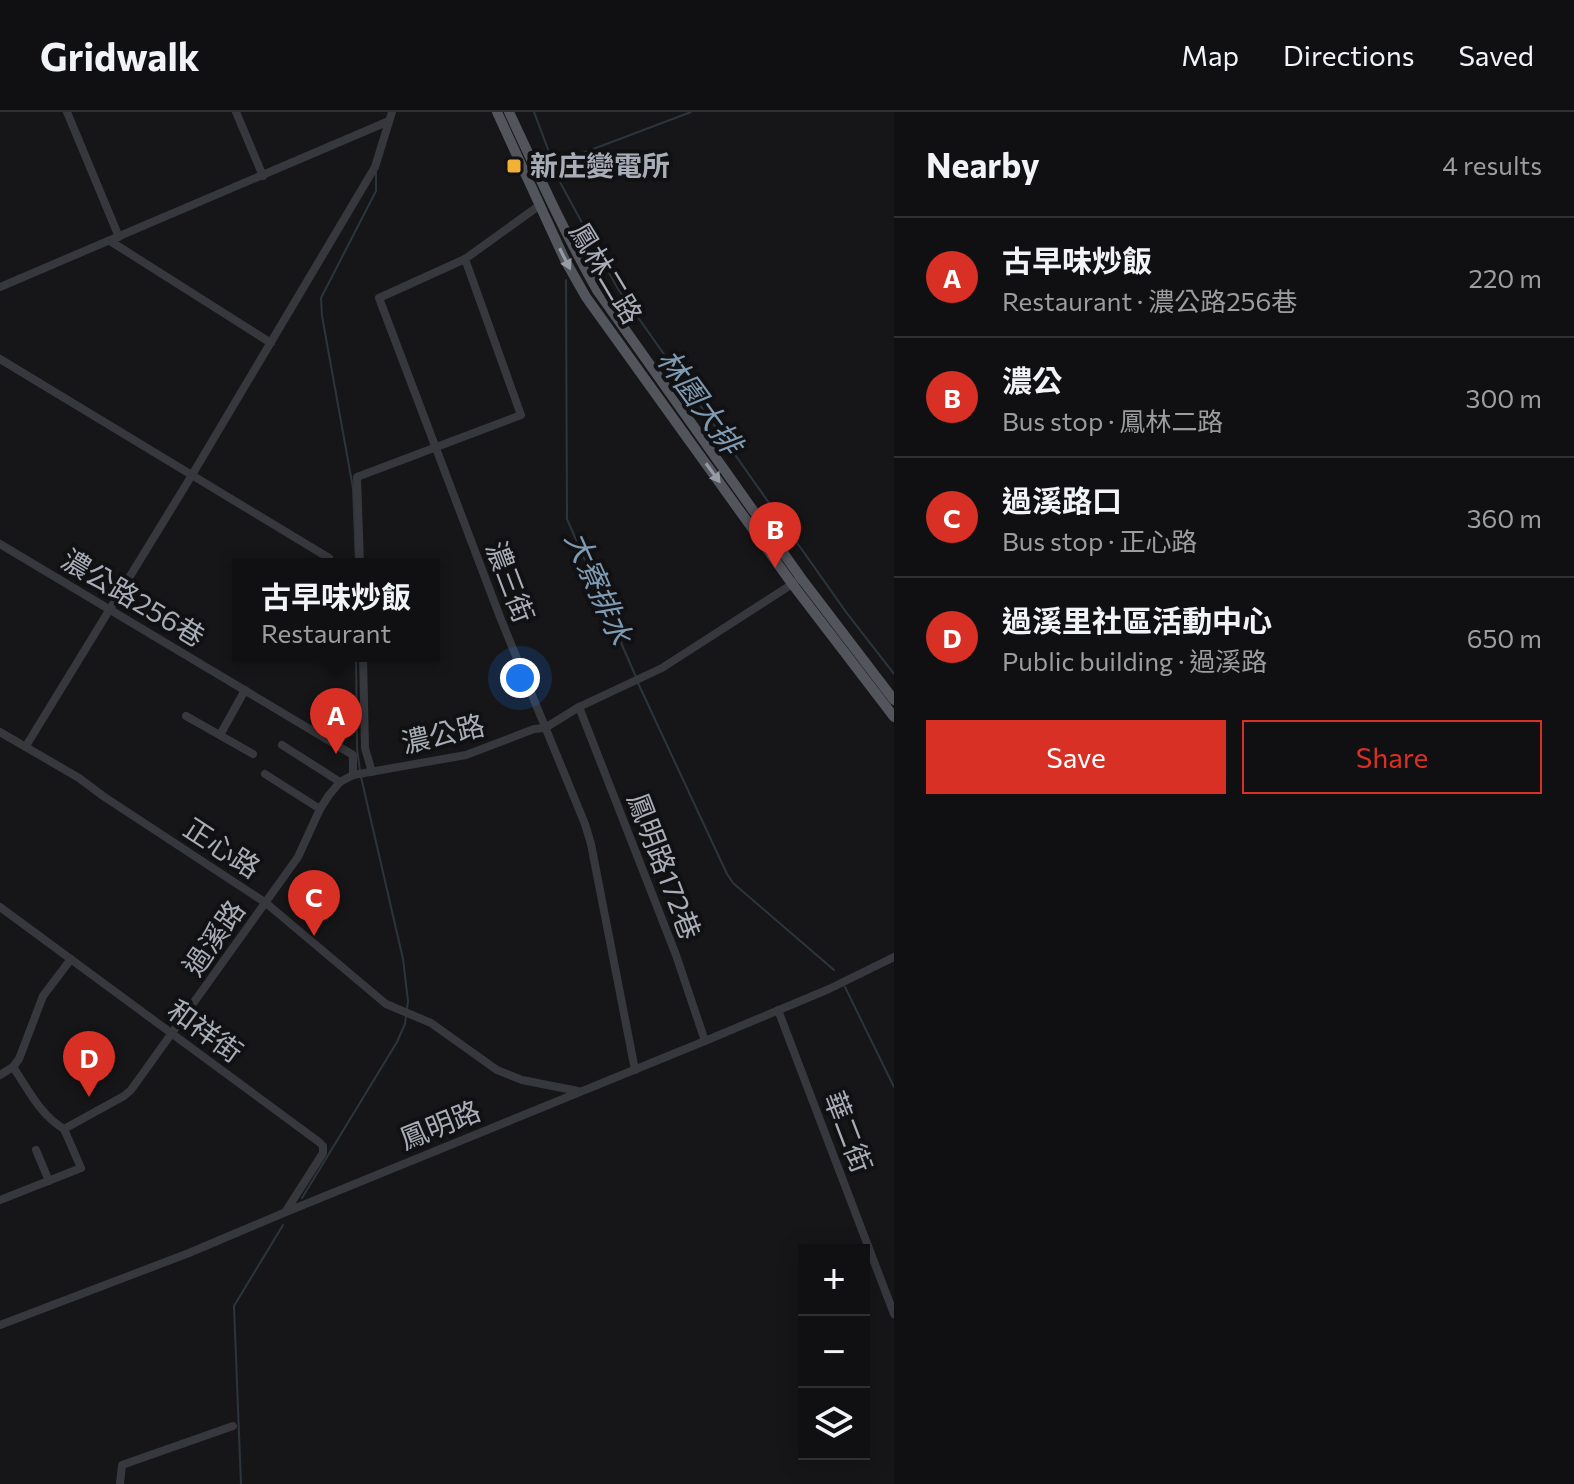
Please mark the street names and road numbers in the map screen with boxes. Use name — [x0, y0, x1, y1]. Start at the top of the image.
street label: 鳳林二路 — [563, 216, 650, 329]
street label: 濃三街 — [480, 536, 542, 627]
street label: 濃公路256巷 — [56, 541, 211, 653]
street label: 濃公路 — [398, 707, 488, 759]
street label: 鳳明路172巷 — [621, 788, 708, 944]
street label: 正心路 — [178, 810, 267, 884]
street label: 過溪路 — [175, 893, 251, 982]
street label: 和祥街 — [162, 992, 250, 1069]
street label: 華二街 — [818, 1086, 880, 1177]
street label: 鳳明路 — [394, 1093, 485, 1156]

